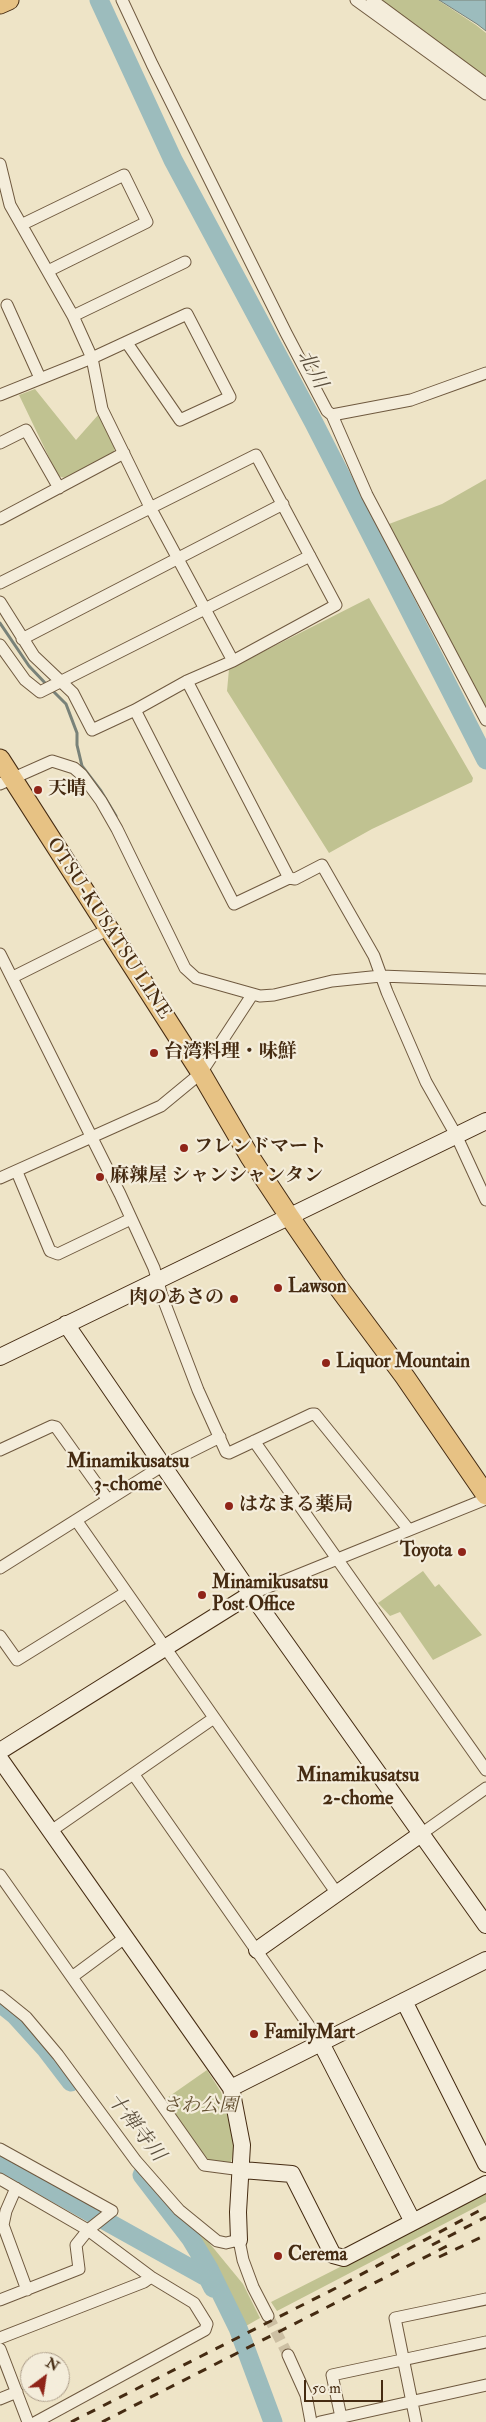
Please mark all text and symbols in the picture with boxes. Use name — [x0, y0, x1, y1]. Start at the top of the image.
water label: 北川 — [291, 347, 331, 393]
place label: 天晴 — [48, 779, 86, 801]
marker: 天晴 — [32, 784, 44, 796]
street label: OTSU-KUSATSU LINE — [41, 834, 175, 1024]
place label: 台湾料理・味鮮 — [164, 1042, 297, 1064]
marker: 台湾料理・味鮮 — [148, 1047, 160, 1059]
place label: フレンドマート — [194, 1137, 327, 1159]
marker: フレンドマート — [178, 1142, 190, 1154]
place label: 麻辣屋 シャンシャンタン — [110, 1166, 323, 1188]
marker: 麻辣屋 シャンシャンタン — [94, 1171, 106, 1183]
place label: Lawson — [288, 1277, 347, 1299]
marker: Lawson — [272, 1282, 284, 1294]
place label: 肉のあさの — [129, 1288, 224, 1310]
marker: 肉のあさの — [228, 1293, 240, 1305]
place label: Liquor Mountain — [336, 1352, 470, 1374]
marker: Liquor Mountain — [320, 1357, 332, 1369]
district label: Minamikusatsu 3-chome — [67, 1451, 189, 1498]
place label: はなまる薬局 — [239, 1495, 353, 1517]
marker: はなまる薬局 — [223, 1500, 235, 1512]
place label: Toyota — [400, 1541, 452, 1563]
marker: Toyota — [456, 1546, 468, 1558]
place label: Minamikusatsu Post Office — [212, 1573, 328, 1617]
marker: Minamikusatsu Post Office — [196, 1589, 208, 1601]
district label: Minamikusatsu 2-chome — [297, 1765, 419, 1812]
place label: FamilyMart — [264, 2023, 355, 2045]
marker: FamilyMart — [248, 2028, 260, 2040]
water label: 十禅寺川 — [101, 2089, 169, 2167]
park label: さわ公園 — [162, 2096, 238, 2118]
place label: Cerema — [288, 2245, 347, 2267]
marker: Cerema — [272, 2250, 284, 2262]
north arrow — [20, 2352, 70, 2402]
text: N — [43, 2354, 62, 2375]
scale bar — [306, 2370, 385, 2402]
text: 50 m — [312, 2379, 341, 2398]

